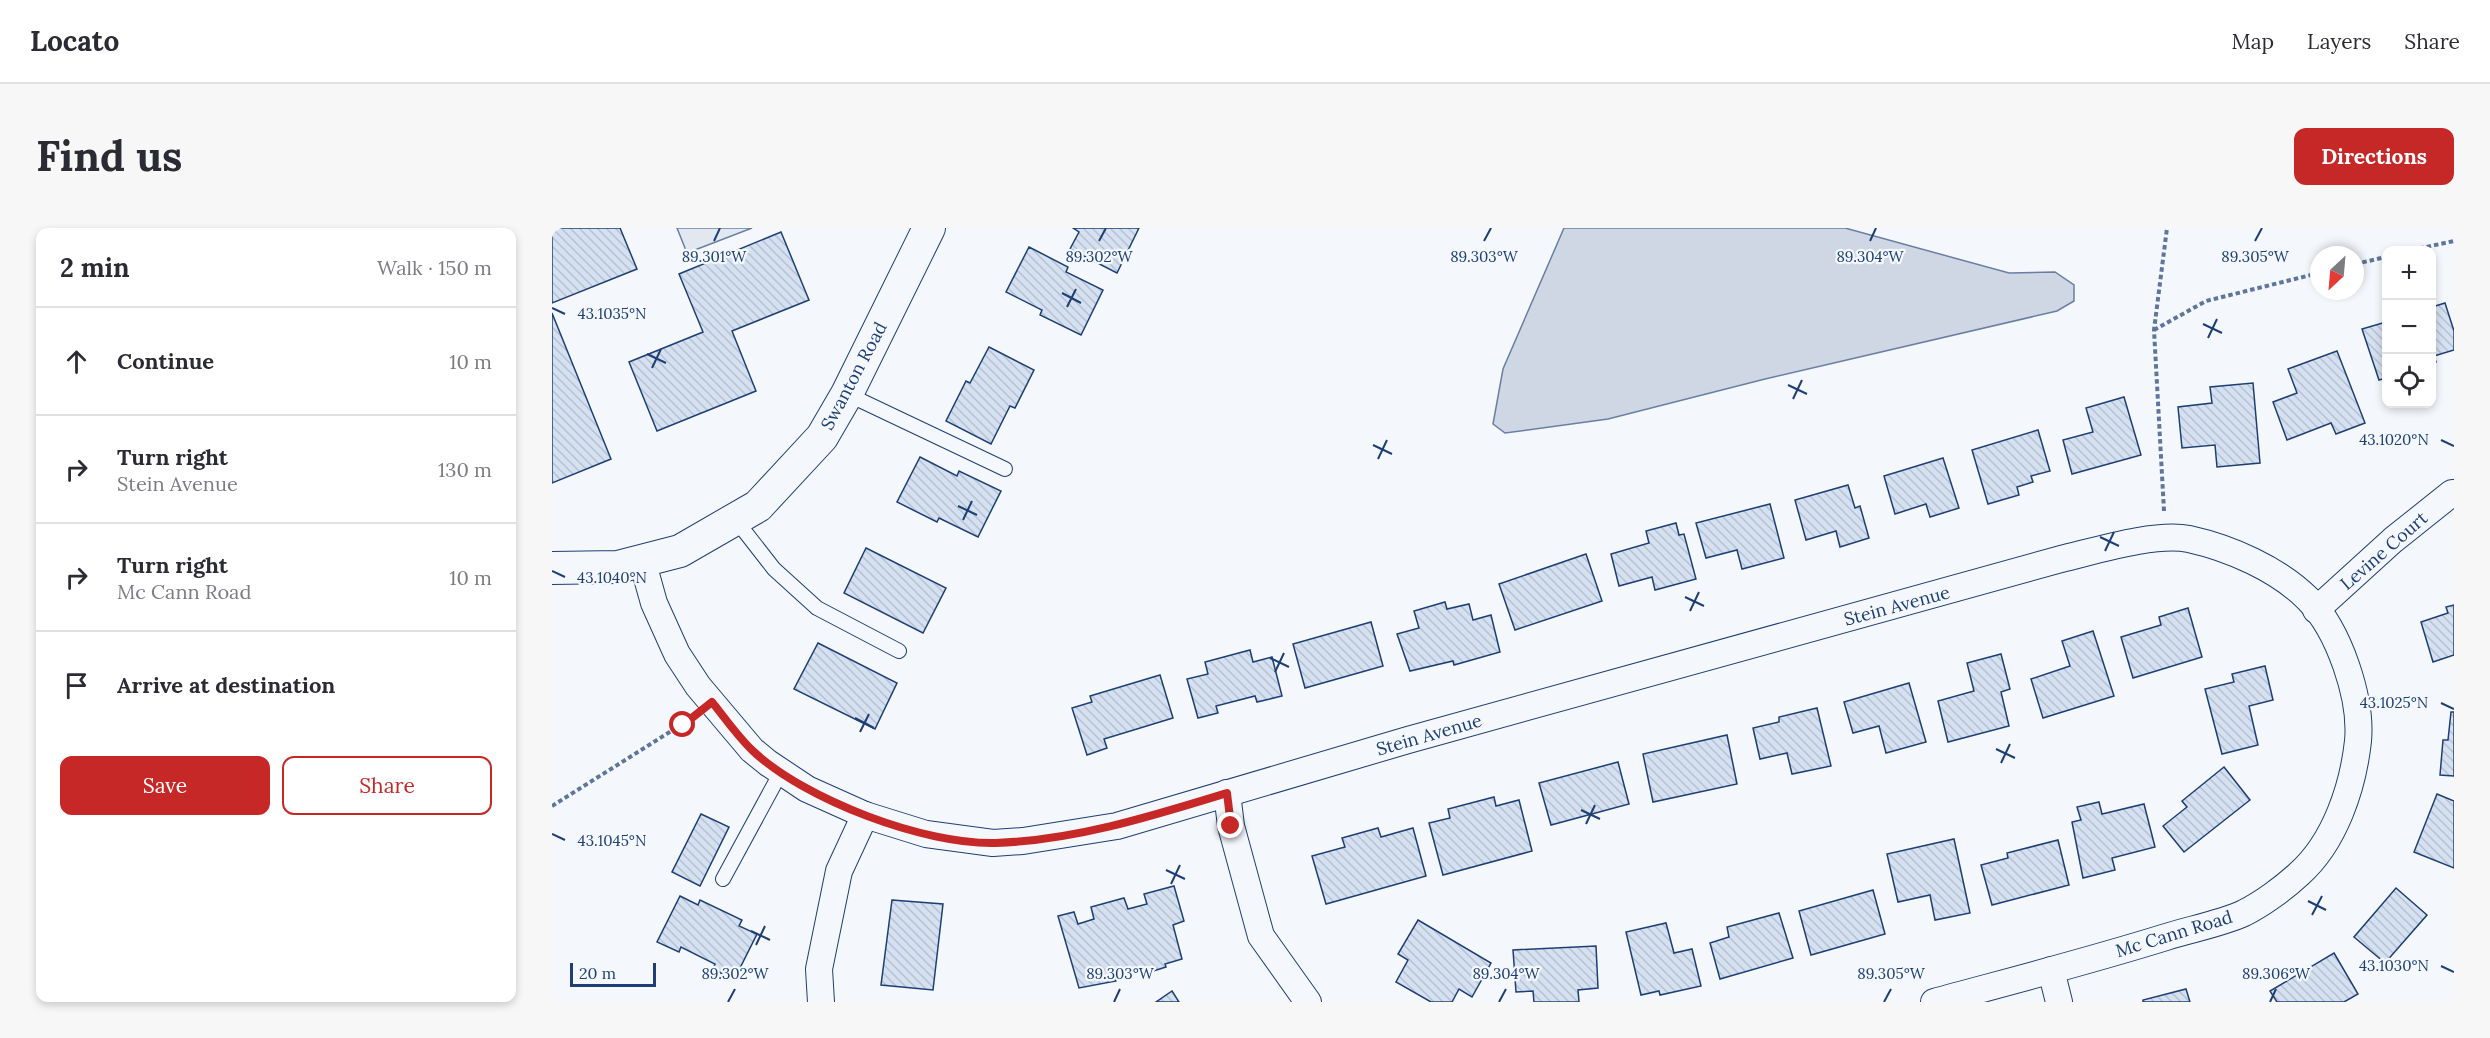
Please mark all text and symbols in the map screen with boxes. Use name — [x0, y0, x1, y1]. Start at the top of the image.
text: Locato — [30, 23, 119, 59]
text: Map — [2231, 28, 2274, 55]
text: Layers — [2307, 28, 2371, 55]
text: Share — [2404, 28, 2460, 55]
button: Directions — [2294, 128, 2454, 185]
text: Find us — [36, 129, 182, 183]
north arrow — [2310, 246, 2364, 300]
map controls — [2382, 246, 2436, 408]
button: + — [2382, 246, 2436, 300]
text: 89.301°W — [682, 247, 747, 266]
text: 89.302°W — [1065, 247, 1134, 266]
text: 89.303°W — [1450, 247, 1519, 266]
text: 89.304°W — [1836, 247, 1905, 266]
text: 89.305°W — [2221, 247, 2290, 266]
text: 2 min — [60, 251, 130, 284]
text: Walk · 150 m — [377, 255, 492, 280]
button: − — [2382, 300, 2436, 354]
text: 43.1035°N — [578, 304, 647, 323]
street label: Swanton Road — [815, 317, 892, 434]
icon: ahead — [60, 345, 93, 378]
text: Continue — [117, 347, 214, 375]
text: 10 m — [449, 349, 492, 374]
button: locate — [2382, 354, 2436, 408]
text: 43.1020°N — [2359, 430, 2429, 449]
text: Turn right — [117, 443, 228, 471]
icon: right — [60, 453, 93, 486]
text: 130 m — [438, 457, 492, 482]
text: Stein Avenue — [117, 471, 238, 496]
street label: Levine Court — [2335, 506, 2432, 595]
text: Turn right — [117, 551, 228, 579]
icon: right — [60, 561, 93, 594]
text: 10 m — [449, 565, 492, 590]
text: 43.1040°N — [577, 568, 647, 587]
text: Mc Cann Road — [117, 579, 251, 604]
street label: Stein Avenue — [1841, 580, 1953, 631]
icon: arrive — [60, 669, 93, 702]
text: Arrive at destination — [117, 671, 335, 699]
text: 43.1025°N — [2360, 693, 2428, 712]
street label: Stein Avenue — [1373, 708, 1484, 761]
route start — [669, 711, 695, 737]
button: Save — [60, 756, 270, 815]
button: Share — [282, 756, 492, 815]
route end — [1217, 812, 1243, 838]
text: 43.1045°N — [578, 831, 646, 850]
street label: Mc Cann Road — [2113, 905, 2235, 962]
text: 43.1030°N — [2359, 956, 2429, 975]
scale bar — [570, 960, 656, 988]
text: 20 m — [579, 963, 616, 983]
text: 89.302°W — [701, 964, 770, 983]
text: 89.303°W — [1086, 964, 1155, 983]
text: 89.304°W — [1472, 964, 1541, 983]
text: 89.305°W — [1857, 964, 1926, 983]
text: 89.306°W — [2242, 964, 2311, 983]

